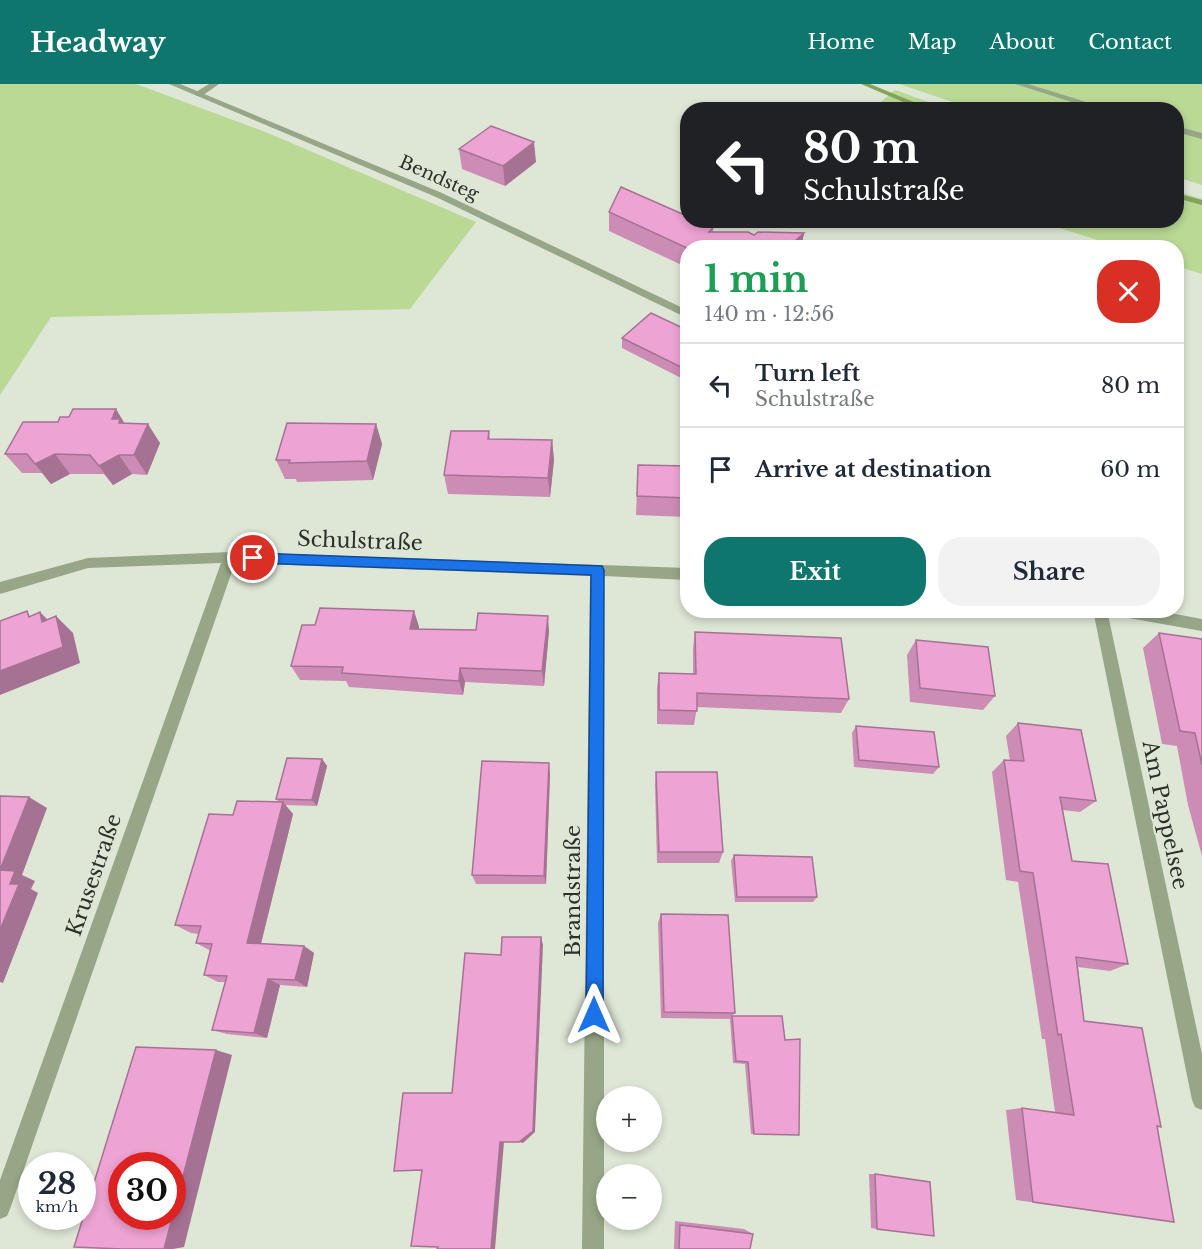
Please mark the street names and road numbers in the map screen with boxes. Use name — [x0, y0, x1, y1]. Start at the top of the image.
street label: Bendsteg — [396, 151, 482, 205]
street label: Schulstraße — [297, 526, 423, 556]
street label: Am Pappelsee — [1136, 737, 1193, 892]
street label: Krusestraße — [61, 810, 127, 940]
street label: Brandstraße — [560, 825, 586, 957]

